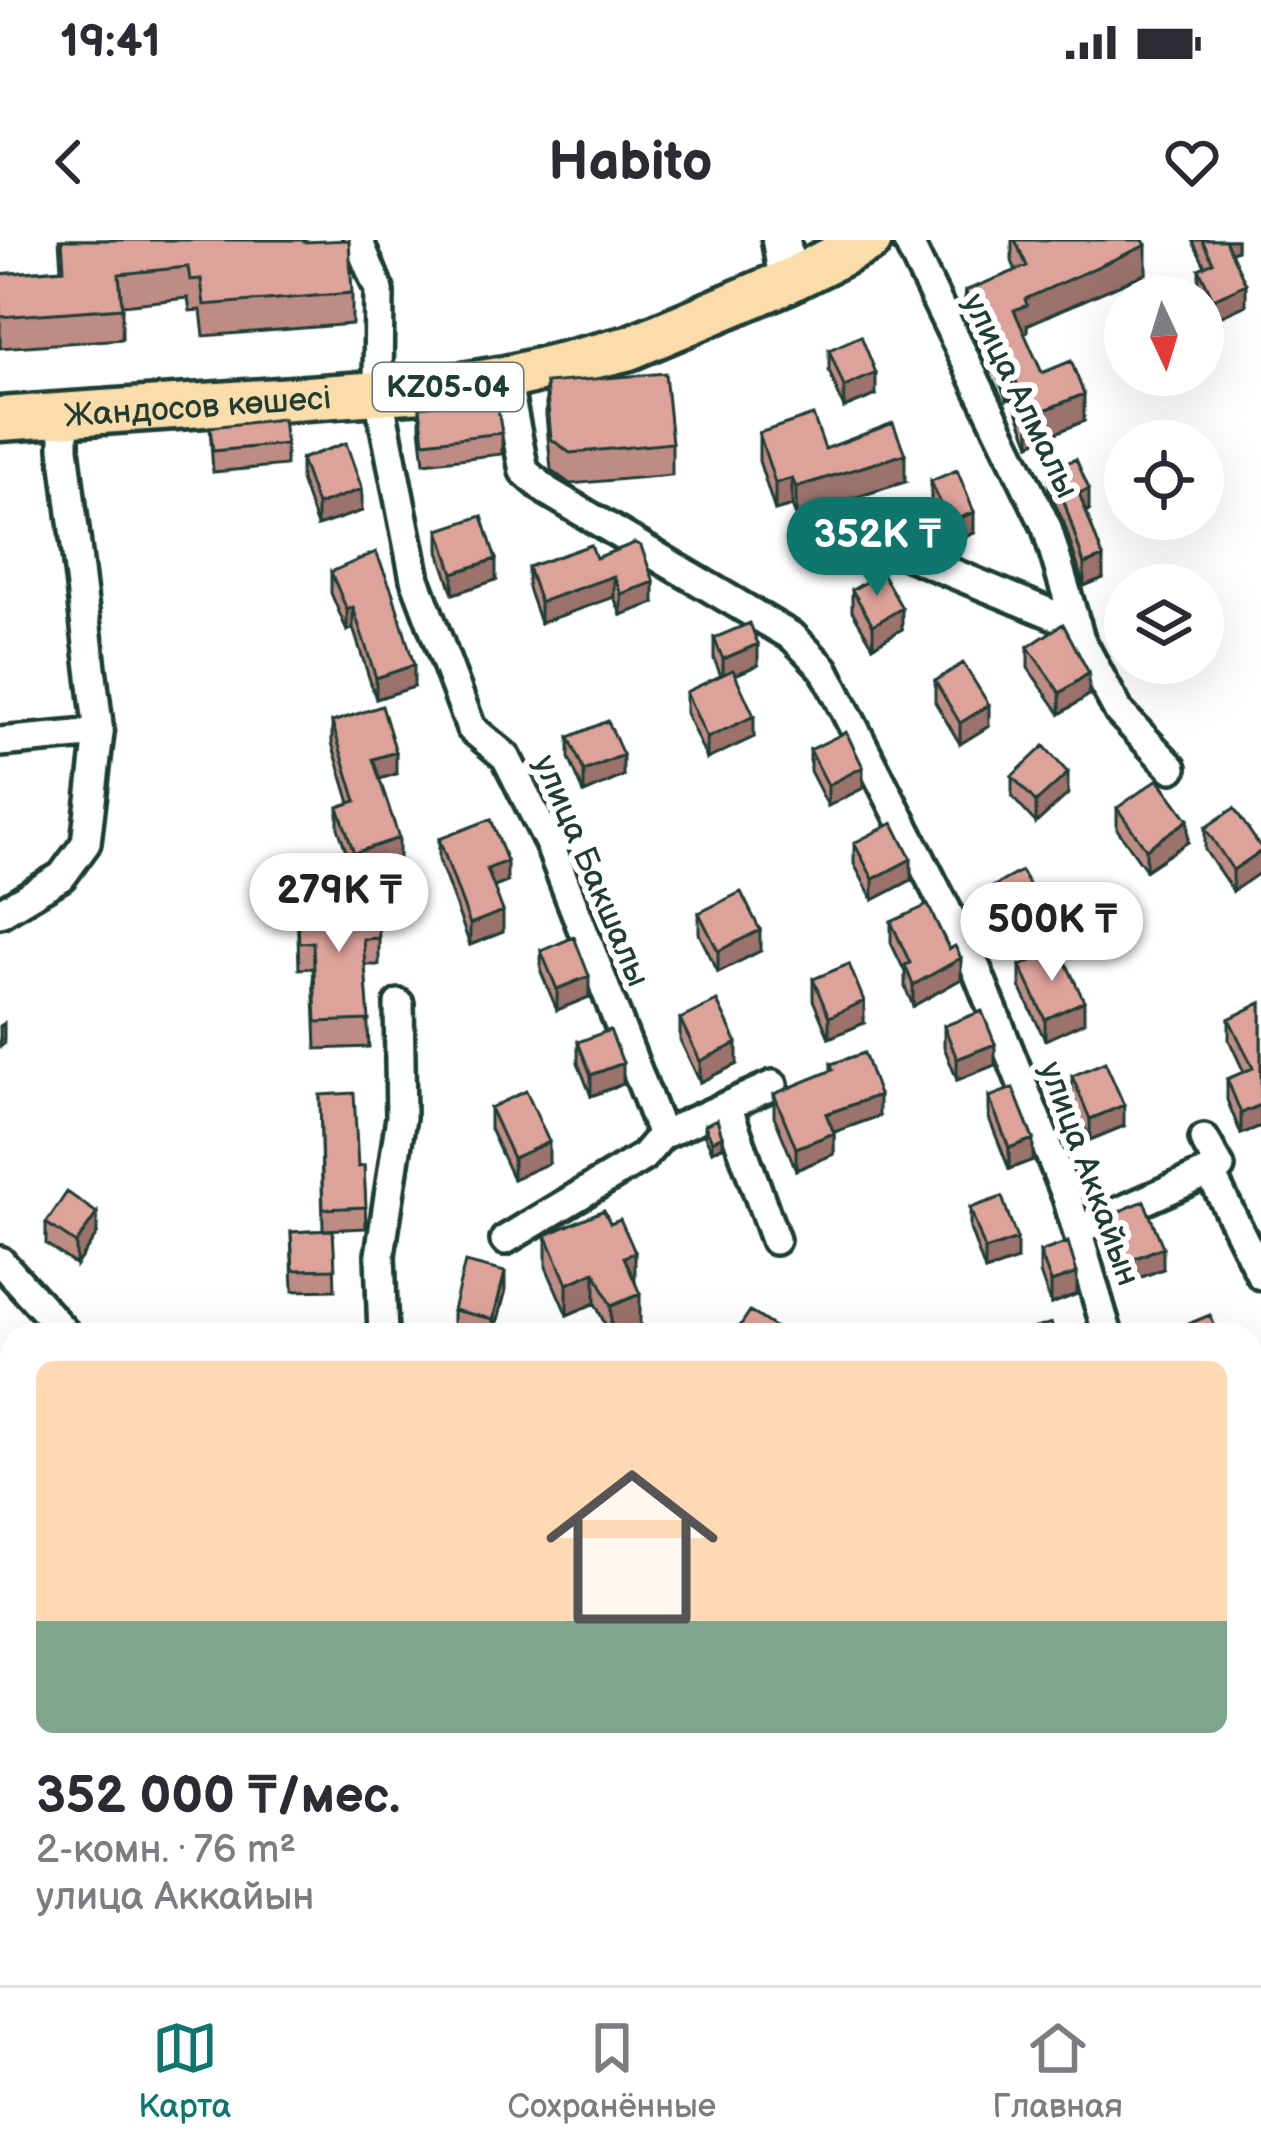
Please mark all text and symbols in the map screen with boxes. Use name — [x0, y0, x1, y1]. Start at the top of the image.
text: 19:41 — [60, 15, 161, 70]
icon: back — [36, 129, 102, 195]
icon: heart — [1159, 129, 1225, 195]
text: Habito — [549, 130, 712, 195]
north arrow — [1104, 276, 1224, 396]
map controls — [1104, 276, 1224, 684]
street label: улица Алмалы — [953, 287, 1087, 505]
road number: KZ05-04 — [373, 363, 523, 411]
street label: Жандосов көшесі — [63, 378, 333, 437]
button: locate — [1104, 420, 1224, 540]
pin: 352K ₸ — [779, 497, 975, 599]
text: 352K ₸ — [814, 512, 940, 559]
button: layers — [1104, 564, 1224, 684]
street label: улица Бакшалы — [524, 749, 658, 993]
pin: 279K ₸ — [241, 853, 437, 955]
text: 279K ₸ — [276, 868, 402, 915]
pin: 500K ₸ — [954, 882, 1150, 984]
text: 500K ₸ — [987, 897, 1117, 944]
street label: улица Аккайын — [1030, 1056, 1148, 1291]
icon: home — [524, 1439, 740, 1655]
text: 352 000 ₸/мес. — [36, 1766, 400, 1827]
text: 2-комн. · 76 m² — [36, 1827, 296, 1874]
text: улица Аккайын — [36, 1874, 314, 1921]
tab: Карта — [138, 2015, 231, 2127]
tab: Сохранённые — [508, 2015, 716, 2127]
tab: Главная — [993, 2015, 1123, 2127]

